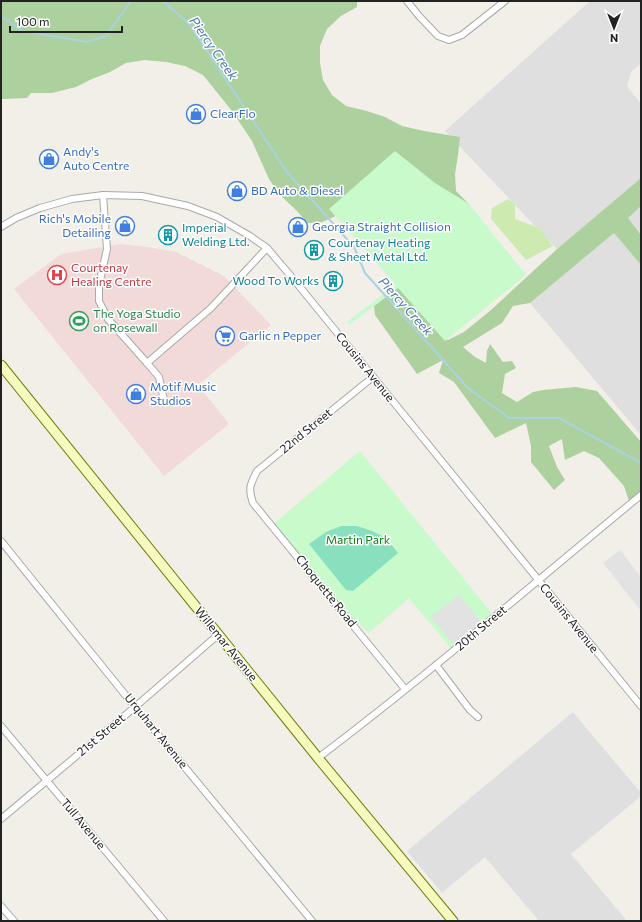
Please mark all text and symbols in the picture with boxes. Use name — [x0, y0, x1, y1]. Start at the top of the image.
scale bar — [10, 8, 122, 34]
north arrow — [594, 8, 634, 48]
water label: Piercy Creek — [186, 13, 242, 84]
text: 100 m — [16, 14, 50, 28]
text: N — [610, 32, 618, 45]
shop icon: ClearFlo — [185, 103, 207, 125]
place label: ClearFlo — [210, 106, 256, 120]
place label: Andy's Auto Centre — [63, 144, 129, 172]
shop icon: Andy's Auto Centre — [38, 148, 60, 170]
shop icon: BD Auto & Diesel — [226, 180, 248, 202]
place label: BD Auto & Diesel — [251, 183, 343, 197]
place label: Rich's Mobile Detailing — [39, 211, 111, 239]
shop icon: Rich's Mobile Detailing — [114, 215, 136, 237]
shop icon: Georgia Straight Collision — [287, 216, 309, 238]
place label: Georgia Straight Collision — [312, 219, 451, 233]
place label: Imperial Welding Ltd. — [182, 220, 250, 248]
building icon: Imperial Welding Ltd. — [157, 224, 179, 246]
place label: Courtenay Heating & Sheet Metal Ltd. — [328, 235, 431, 263]
building icon: Courtenay Heating & Sheet Metal Ltd. — [303, 239, 325, 261]
place label: Courtenay Healing Centre — [71, 260, 152, 288]
hospital icon: Courtenay Healing Centre — [46, 264, 68, 286]
building icon: Wood To Works — [322, 270, 344, 292]
place label: Wood To Works — [232, 273, 319, 287]
water label: Piercy Creek — [375, 273, 437, 339]
place label: The Yoga Studio on Rosewall — [93, 306, 181, 334]
sports icon: The Yoga Studio on Rosewall — [68, 310, 90, 332]
supermarket icon: Garlic n Pepper — [214, 325, 236, 347]
place label: Garlic n Pepper — [239, 328, 322, 342]
street label: Cousins Avenue — [334, 329, 398, 404]
place label: Motif Music Studios — [150, 379, 216, 407]
shop icon: Motif Music Studios — [125, 383, 147, 405]
street label: 22nd Street — [276, 405, 334, 456]
park label: Martin Park — [326, 532, 391, 546]
street label: Choquette Road — [293, 552, 360, 629]
street label: Cousins Avenue — [538, 580, 602, 655]
street label: 20th Street — [452, 602, 509, 653]
street label: Willemar Avenue — [193, 603, 261, 683]
street label: Urquhart Avenue — [122, 690, 191, 771]
street label: 21st Street — [74, 710, 127, 758]
street label: Tull Avenue — [59, 795, 109, 852]

